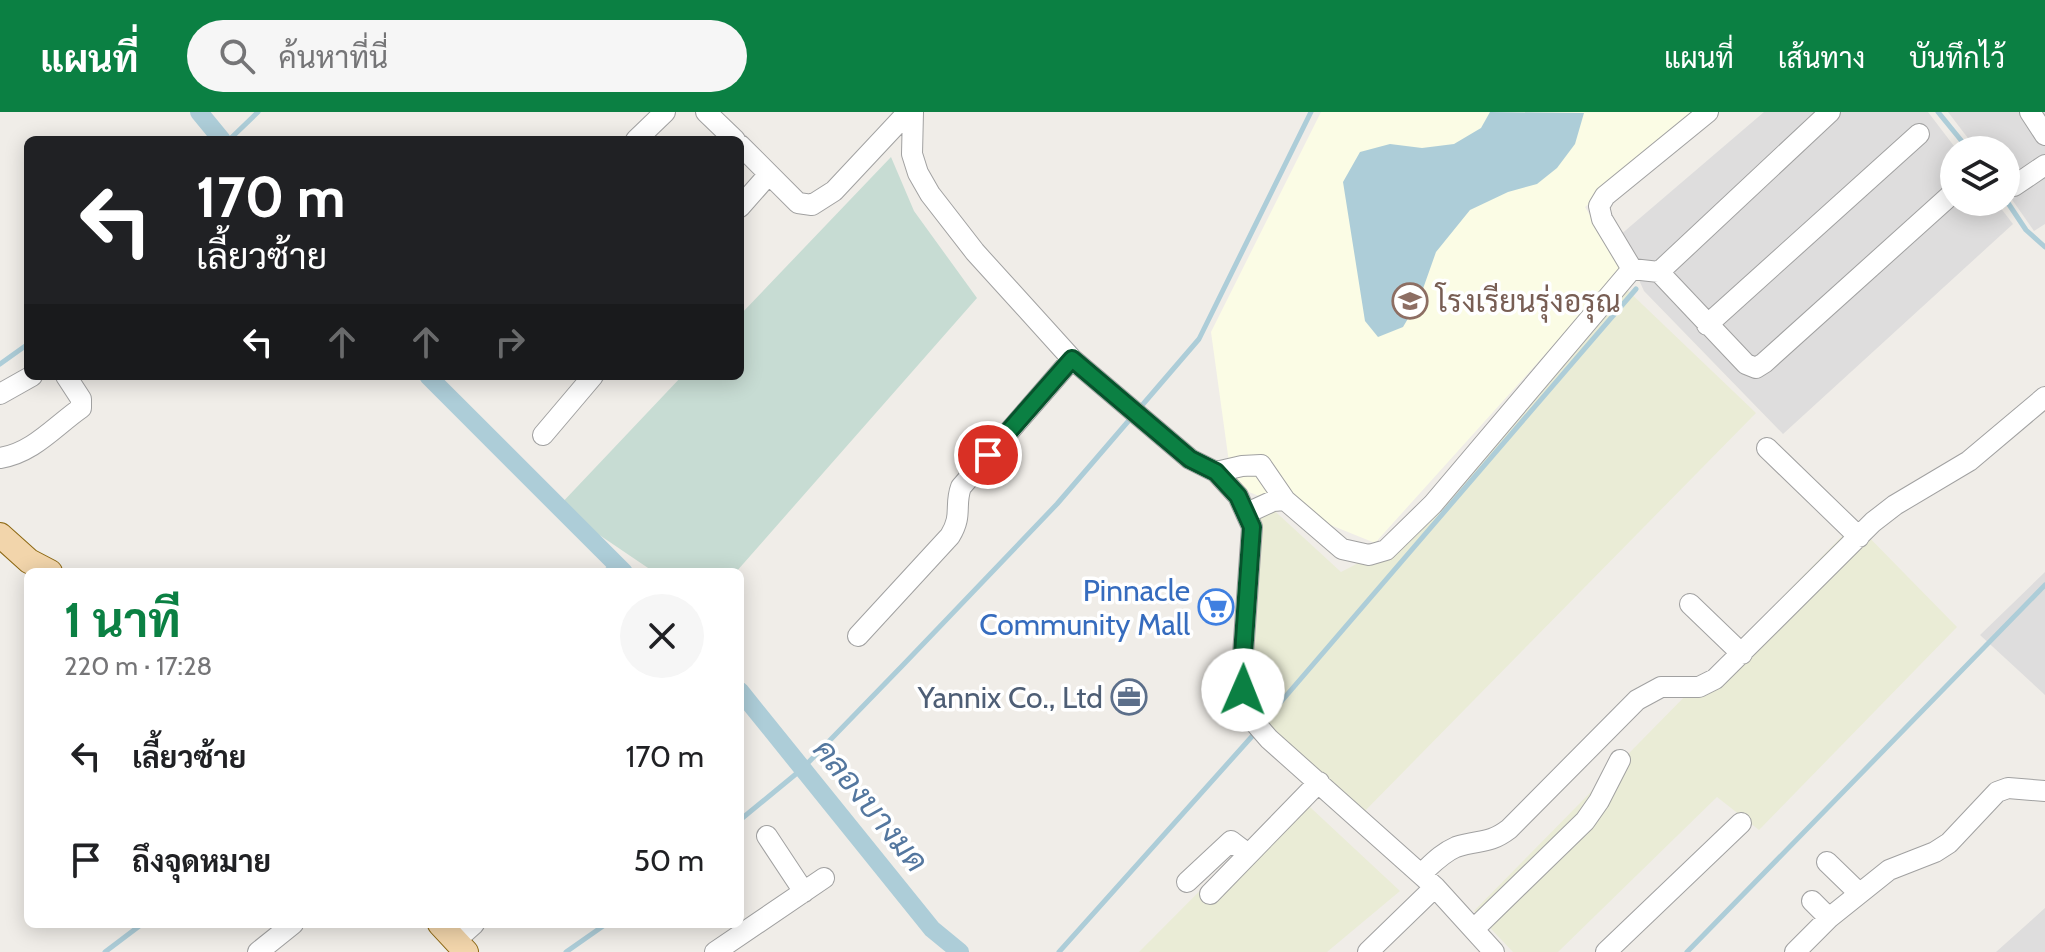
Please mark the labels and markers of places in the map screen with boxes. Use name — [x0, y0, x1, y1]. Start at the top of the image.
school or university icon: โรงเรียนรุ่งอรุณ — [1391, 282, 1429, 320]
place label: โรงเรียนรุ่งอรุณ — [1434, 282, 1621, 323]
pin — [954, 421, 1022, 489]
place label: Pinnacle Community Mall — [979, 572, 1190, 643]
supermarket icon: Pinnacle Community Mall — [1197, 588, 1235, 626]
office icon: Yannix Co., Ltd — [1110, 678, 1148, 716]
place label: Yannix Co., Ltd — [917, 679, 1103, 716]

